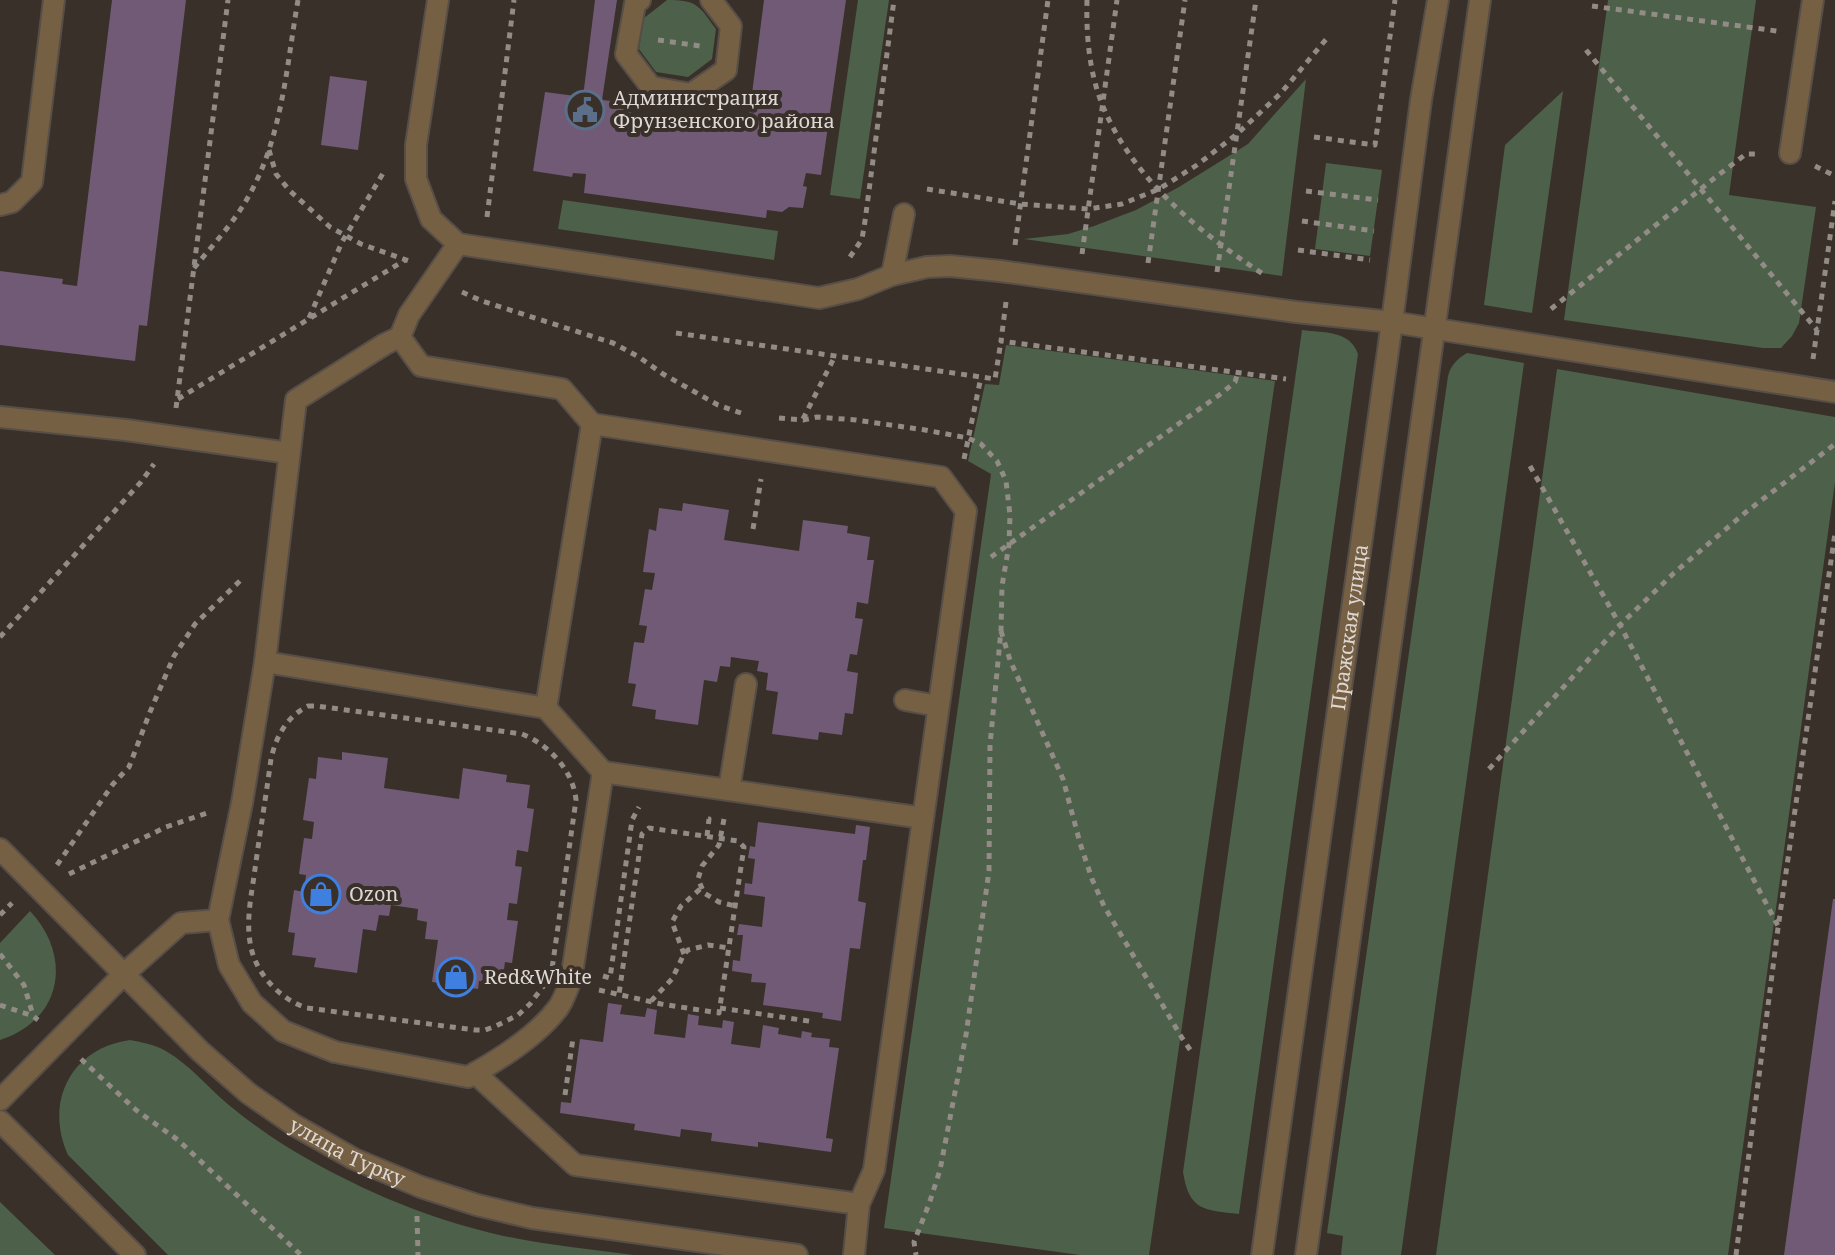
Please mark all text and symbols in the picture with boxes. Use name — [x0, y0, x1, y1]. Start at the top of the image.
place label: Администрация Фрунзенского района — [613, 84, 835, 134]
public building icon: Администрация Фрунзенского района — [564, 89, 606, 131]
street label: Пражская улица — [1324, 542, 1374, 712]
shop icon: Ozon — [300, 873, 342, 915]
place label: Ozon — [349, 880, 399, 907]
shop icon: Red&White — [435, 956, 477, 998]
place label: Red&White — [484, 963, 592, 990]
street label: улица Турку — [285, 1111, 410, 1192]

